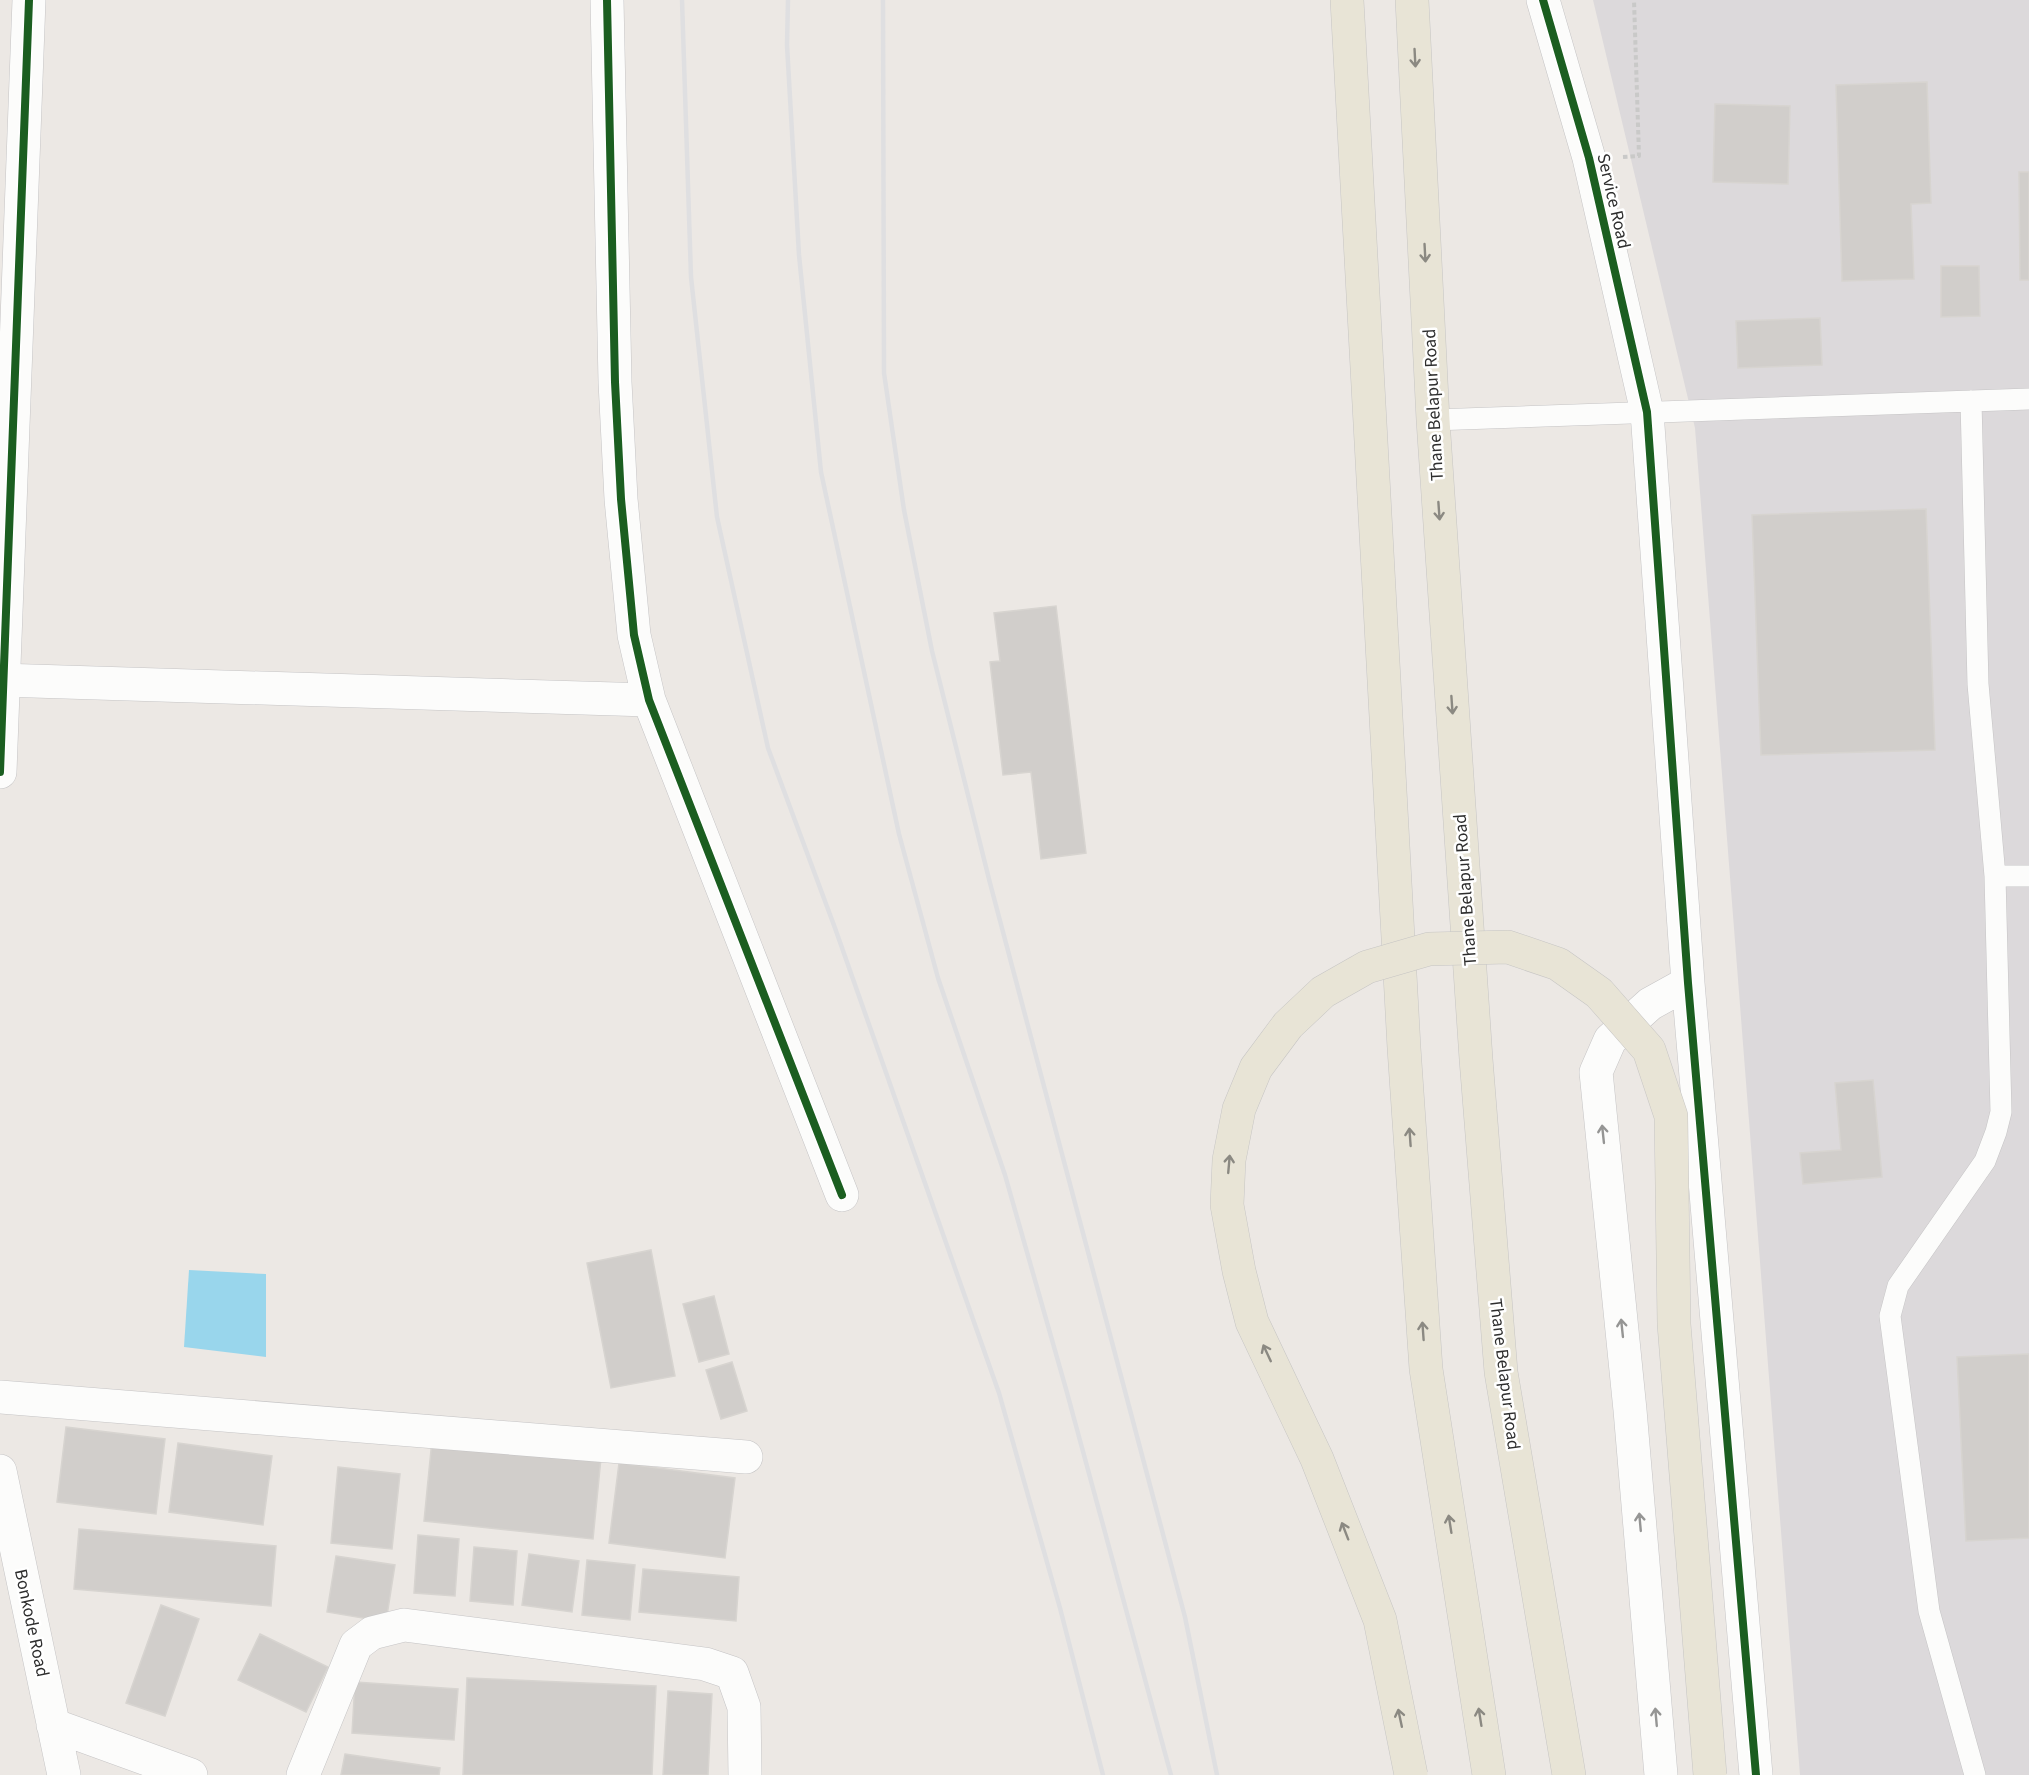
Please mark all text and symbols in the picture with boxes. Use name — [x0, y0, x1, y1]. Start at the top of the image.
one-way arrow — [1409, 48, 1420, 68]
street label: Service Road — [1590, 151, 1637, 251]
one-way arrow — [1419, 243, 1430, 263]
street label: Thane Belapur Road — [1417, 328, 1450, 482]
one-way arrow — [1434, 500, 1445, 520]
one-way arrow — [1447, 695, 1458, 715]
street label: Thane Belapur Road — [1448, 813, 1483, 967]
one-way arrow — [1597, 1125, 1608, 1145]
one-way arrow — [1405, 1127, 1416, 1147]
one-way arrow — [1224, 1154, 1235, 1174]
street label: Thane Belapur Road — [1483, 1297, 1526, 1451]
one-way arrow — [1616, 1319, 1627, 1339]
one-way arrow — [1418, 1322, 1429, 1342]
one-way arrow — [1260, 1344, 1272, 1362]
one-way arrow — [1634, 1513, 1645, 1533]
one-way arrow — [1445, 1515, 1456, 1535]
one-way arrow — [1339, 1522, 1350, 1541]
street label: Bonkode Road — [8, 1567, 55, 1679]
one-way arrow — [1650, 1707, 1661, 1727]
one-way arrow — [1394, 1708, 1405, 1728]
one-way arrow — [1475, 1708, 1486, 1728]

